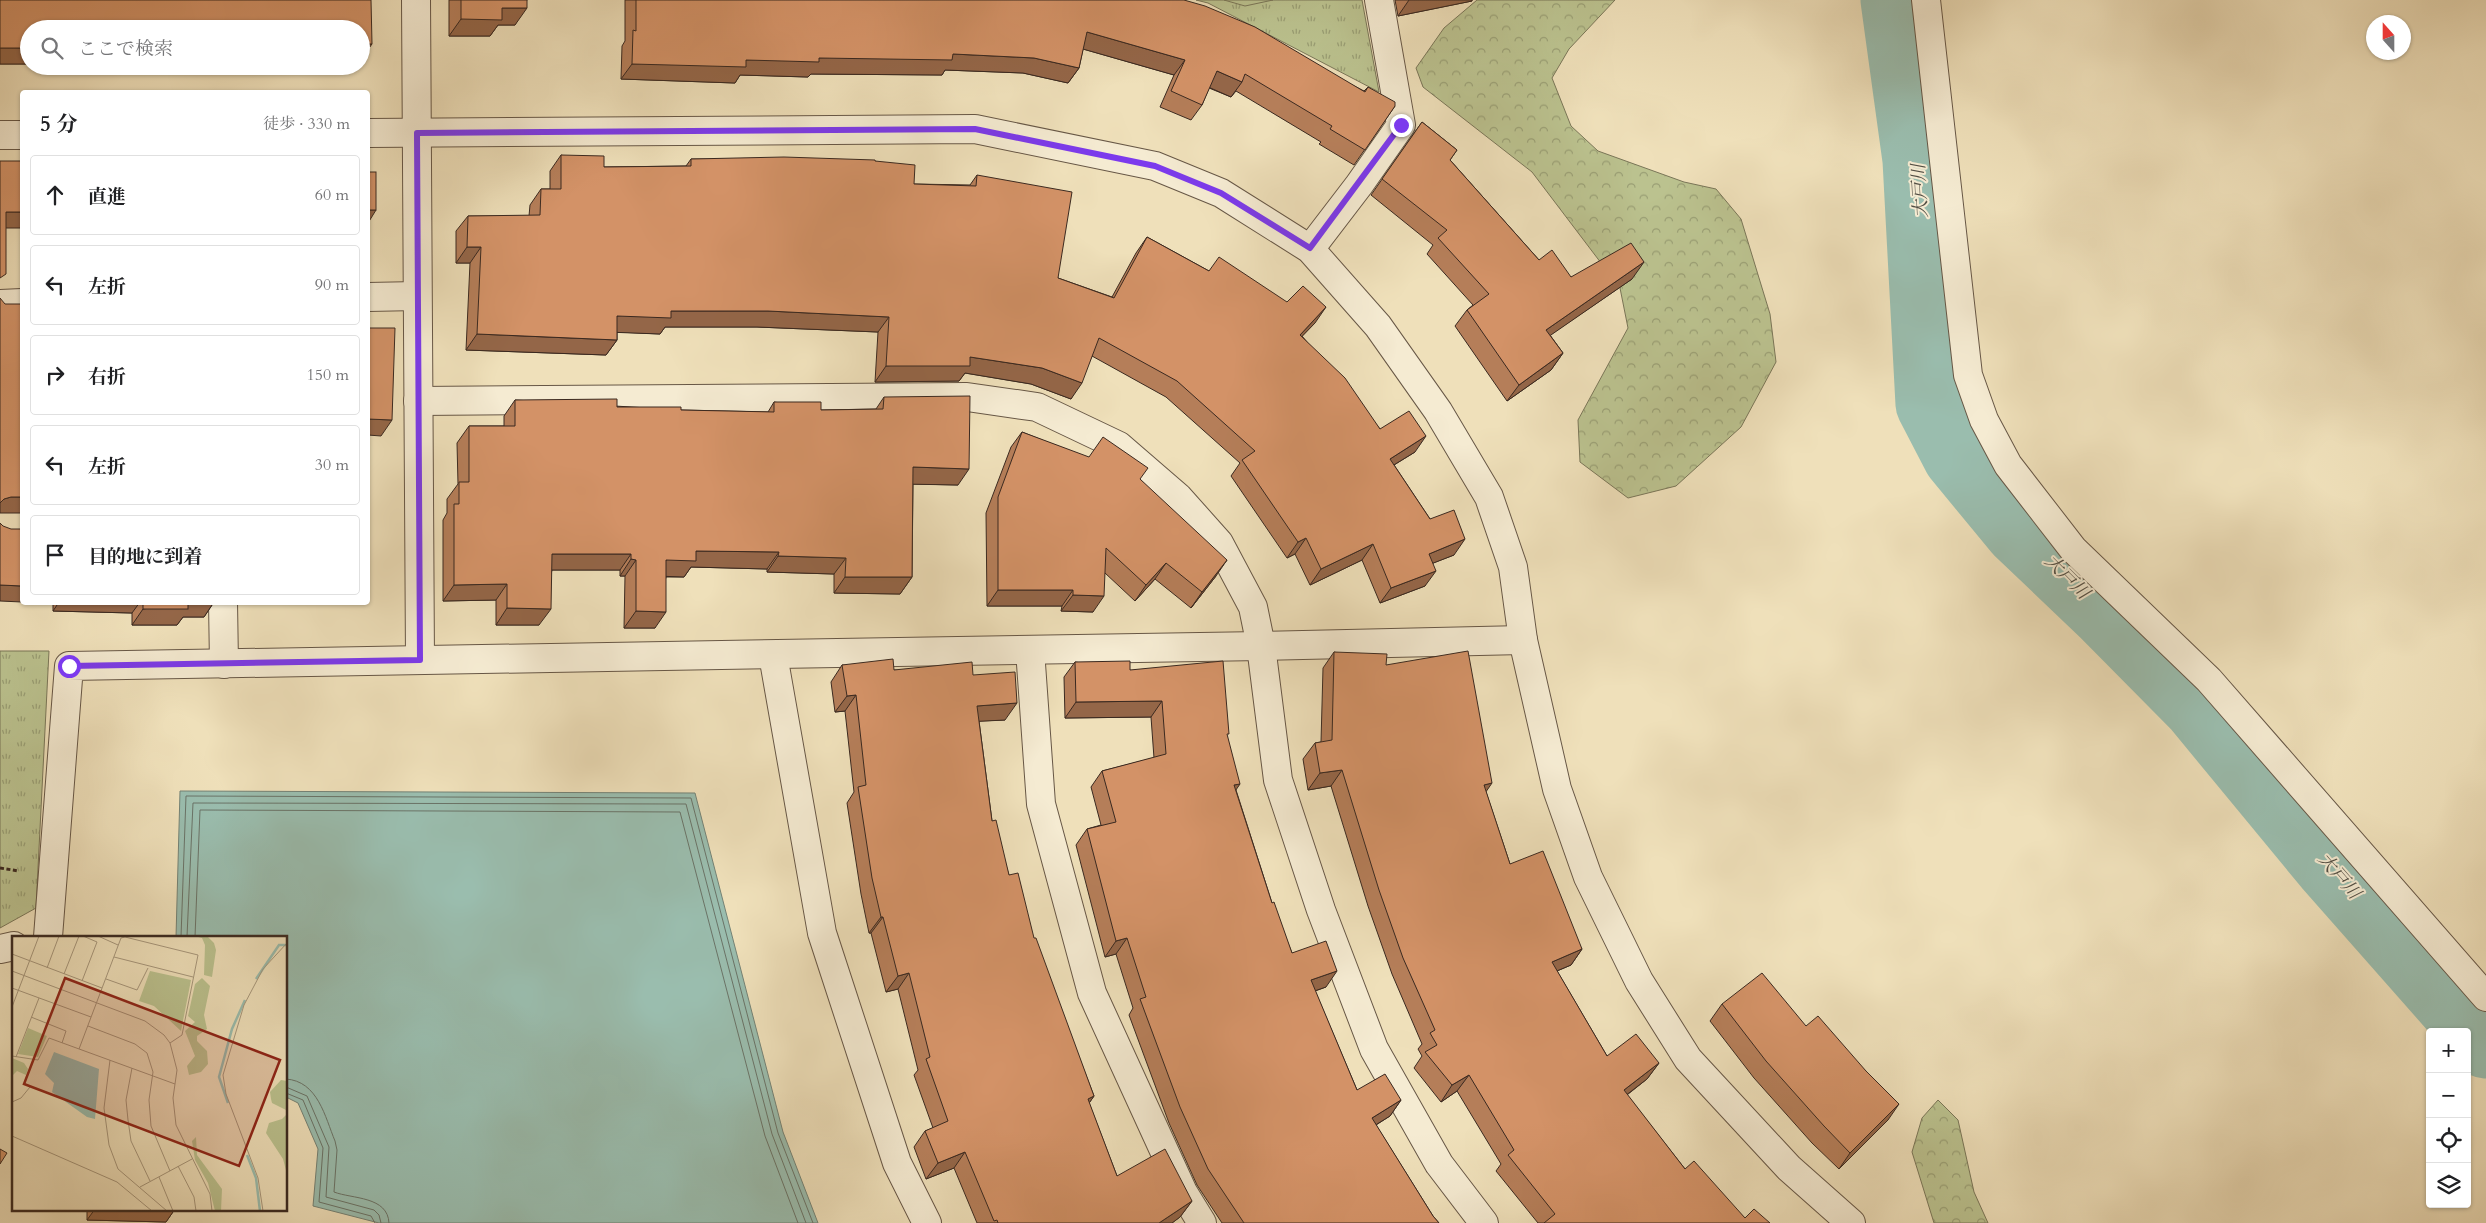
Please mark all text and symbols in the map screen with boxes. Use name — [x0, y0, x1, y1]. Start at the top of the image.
north arrow — [2366, 15, 2411, 60]
search box — [20, 20, 370, 75]
icon: search — [38, 34, 66, 62]
text: ここで検索 — [78, 36, 173, 62]
text: 5 分 — [40, 110, 77, 139]
text: 徒歩 · 330 m — [263, 113, 350, 135]
route end — [1390, 114, 1413, 137]
water label: 大戸川 — [1906, 161, 1934, 219]
icon: ahead — [41, 181, 69, 209]
text: 直進 — [88, 184, 126, 210]
text: 60 m — [315, 184, 349, 206]
icon: left — [41, 271, 69, 299]
text: 左折 — [88, 274, 126, 300]
text: 90 m — [315, 274, 349, 296]
icon: right — [41, 361, 69, 389]
text: 右折 — [88, 364, 126, 390]
text: 150 m — [307, 364, 349, 386]
icon: left — [41, 451, 69, 479]
text: 左折 — [88, 454, 126, 480]
text: 30 m — [315, 454, 349, 476]
icon: arrive — [41, 541, 69, 569]
text: 目的地に到着 — [88, 544, 202, 570]
water label: 大戸川 — [2039, 549, 2096, 606]
route start — [58, 655, 81, 678]
water label: 大戸川 — [2312, 847, 2367, 906]
inset map — [12, 936, 288, 1210]
map controls — [2426, 1028, 2471, 1208]
button: + — [2426, 1028, 2471, 1073]
button: − — [2426, 1073, 2471, 1118]
button: locate — [2426, 1118, 2471, 1163]
button: layers — [2426, 1163, 2471, 1208]

